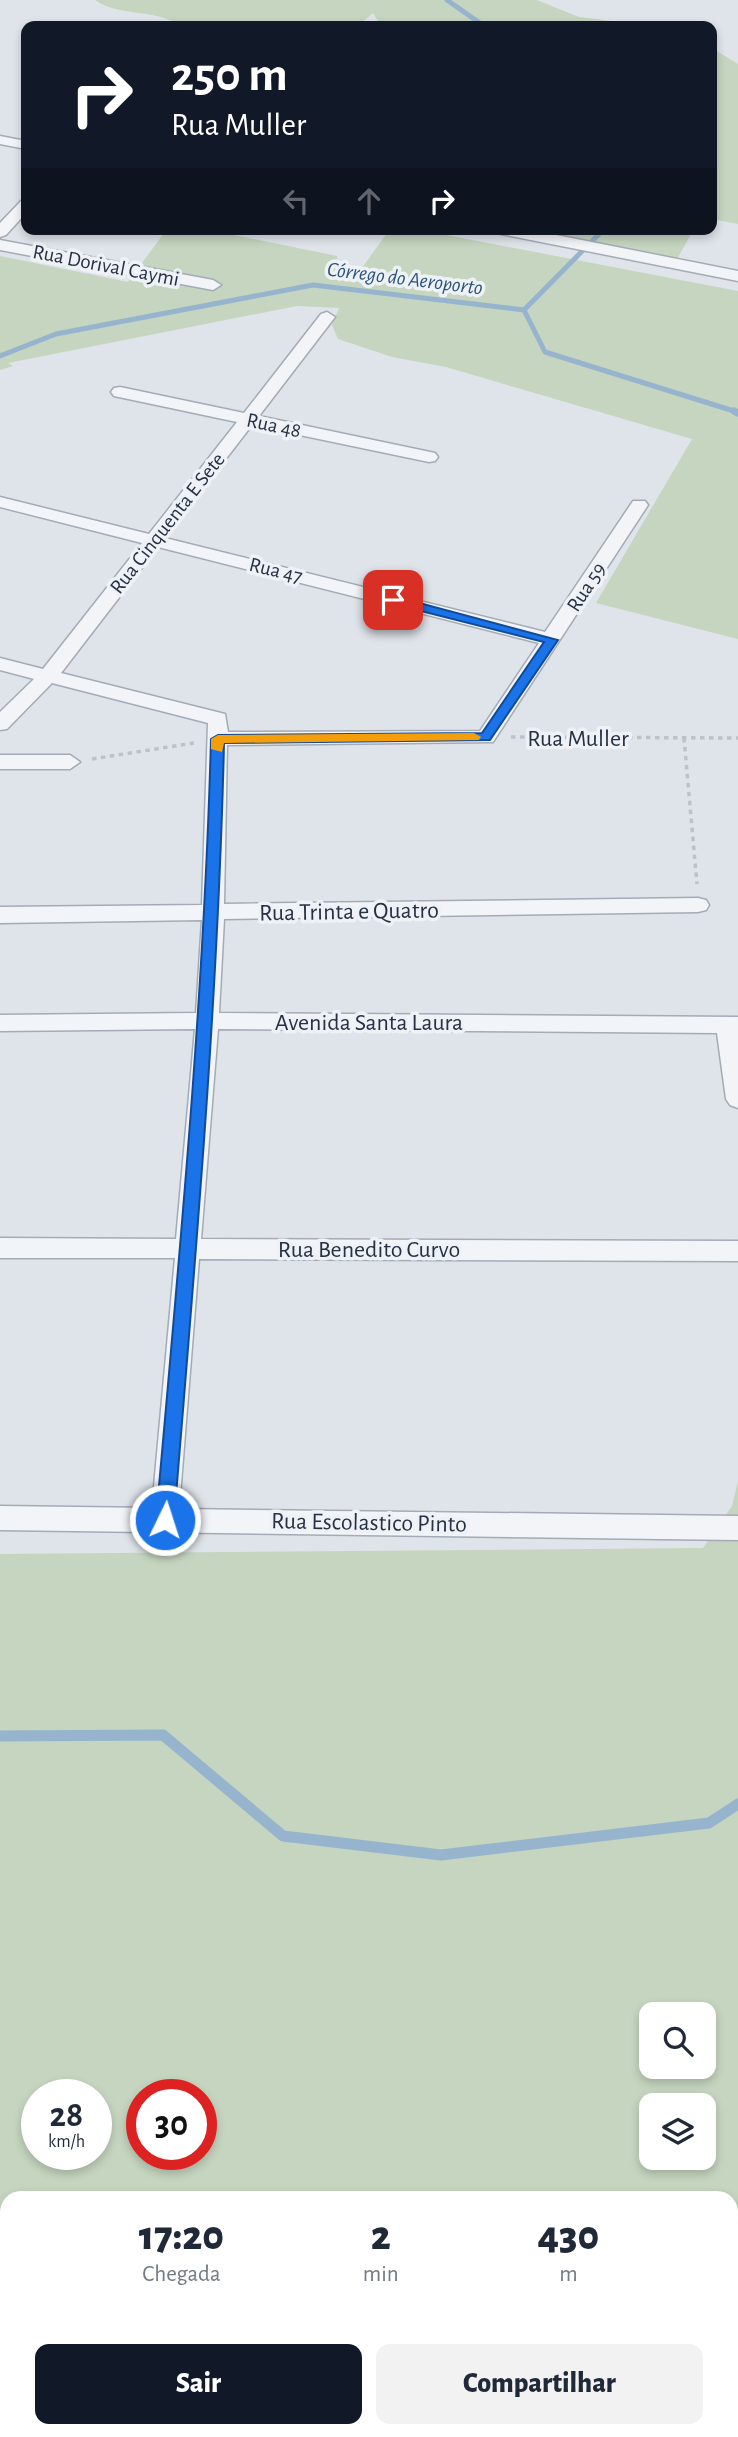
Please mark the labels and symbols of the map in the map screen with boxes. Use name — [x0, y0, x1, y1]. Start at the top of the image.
street label: Rua Dorival Caymi — [31, 241, 181, 290]
water label: Córrego do Aeroporto — [326, 259, 484, 299]
street label: Rua 48 — [245, 409, 303, 441]
street label: Rua Cinquenta E Sete — [106, 449, 229, 598]
street label: Rua 47 — [247, 554, 305, 587]
street label: Rua 59 — [563, 559, 610, 616]
pin — [363, 570, 423, 630]
street label: Rua Muller — [527, 727, 629, 751]
street label: Rua Trinta e Quatro — [259, 898, 439, 926]
street label: Avenida Santa Laura — [275, 1011, 463, 1035]
street label: Rua Benedito Curvo — [278, 1238, 460, 1262]
position arrow — [128, 1483, 202, 1557]
street label: Rua Escolastico Pinto — [271, 1509, 467, 1537]
speed limit sign: 30 — [126, 2079, 217, 2170]

